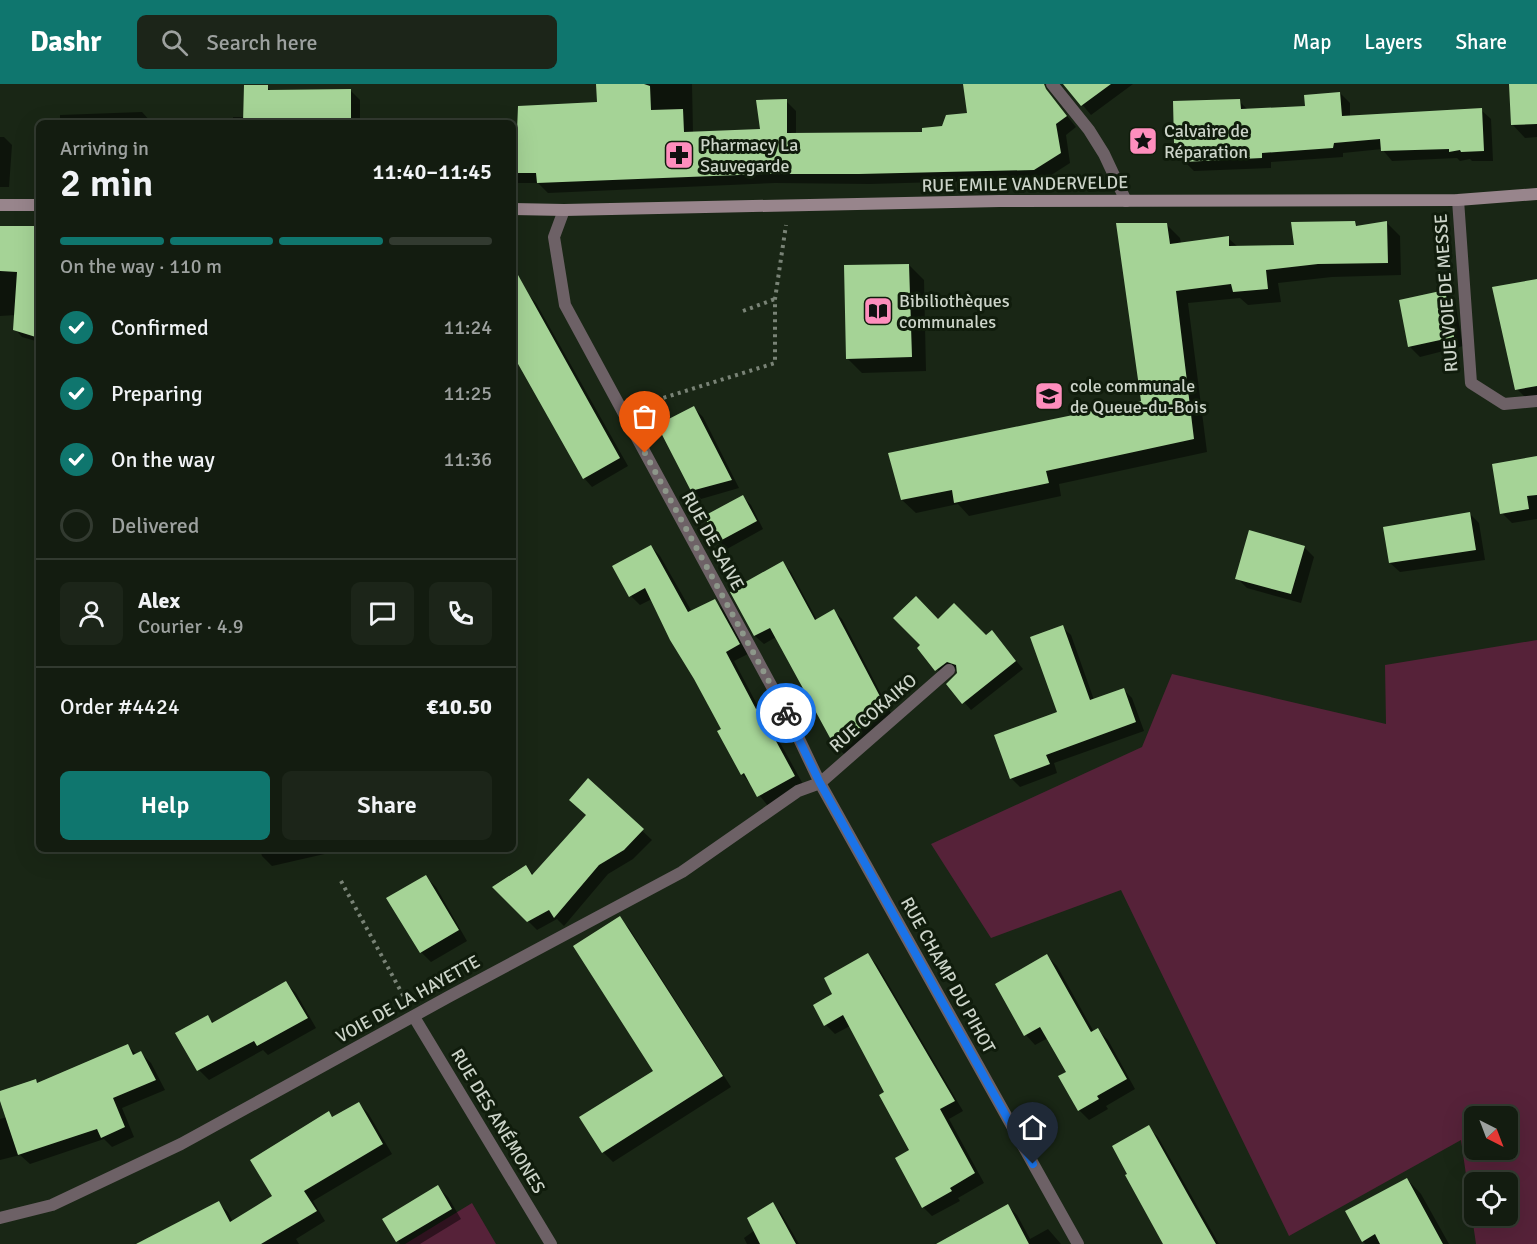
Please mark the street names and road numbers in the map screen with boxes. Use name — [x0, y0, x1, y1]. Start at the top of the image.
street label: RUE EMILE VANDERVELDE — [921, 171, 1129, 197]
street label: RUE VOIE DE MESSE — [1429, 213, 1463, 373]
street label: RUE DE SAIVE — [677, 488, 749, 594]
street label: RUE COKAIKO — [825, 669, 921, 757]
street label: RUE CHAMP DU PIHOT — [896, 893, 1000, 1057]
street label: VOIE DE LA HAYETTE — [332, 950, 484, 1048]
street label: RUE DES ANÉMONES — [446, 1045, 550, 1197]

